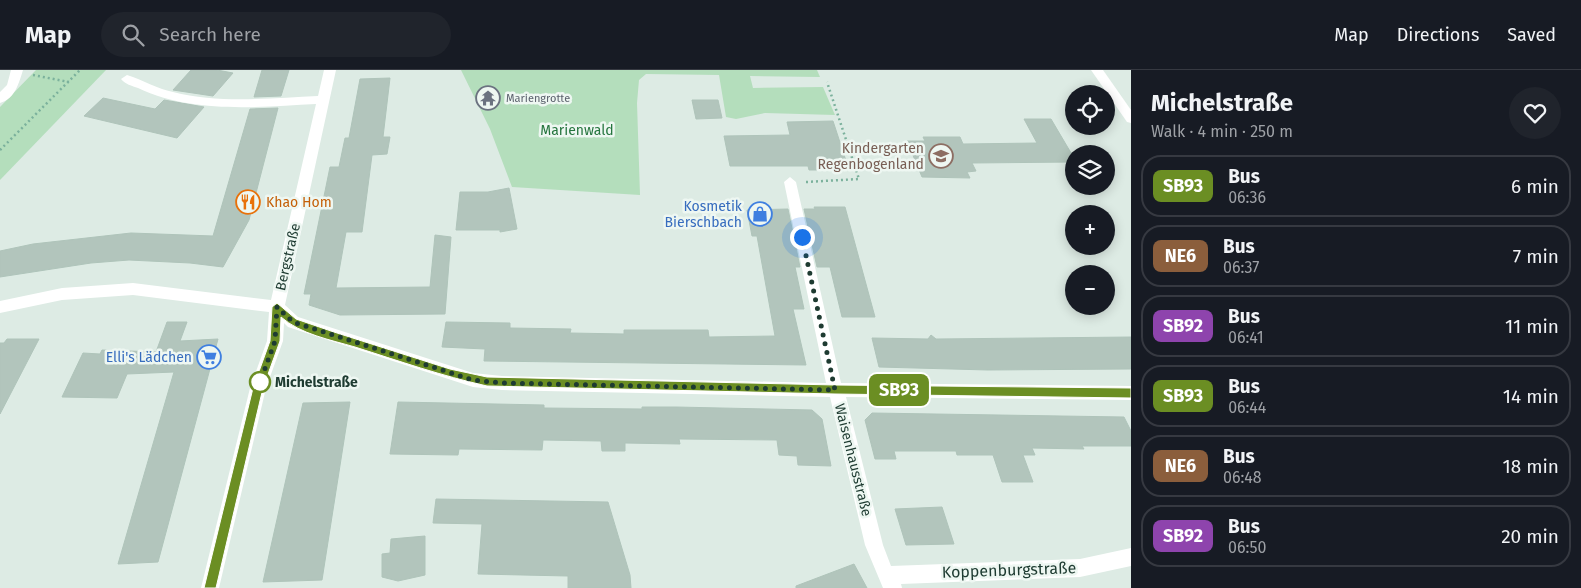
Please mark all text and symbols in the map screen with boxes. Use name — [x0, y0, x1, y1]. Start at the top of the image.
search box — [101, 12, 451, 57]
text: Map — [25, 21, 71, 49]
icon: search — [119, 21, 147, 49]
text: Search here — [159, 23, 261, 46]
text: Map — [1334, 24, 1369, 46]
text: Directions — [1397, 24, 1479, 46]
text: Saved — [1507, 24, 1556, 46]
temple icon: Mariengrotte — [475, 85, 501, 111]
map controls — [1065, 85, 1115, 315]
button: locate — [1065, 85, 1115, 135]
button: heart — [1509, 87, 1561, 139]
text: Michelstraße — [1151, 89, 1293, 117]
place label: Mariengrotte — [506, 92, 570, 105]
park label: Marienwald — [540, 122, 614, 139]
text: Walk · 4 min · 250 m — [1151, 122, 1293, 141]
place label: Kindergarten Regenbogenland — [818, 140, 924, 173]
school or university icon: Kindergarten Regenbogenland — [928, 143, 954, 169]
button: layers — [1065, 145, 1115, 195]
text: Bus — [1228, 165, 1260, 188]
text: SB93 — [1163, 175, 1203, 197]
text: 6 min — [1511, 175, 1559, 198]
text: 06:36 — [1228, 188, 1266, 207]
restaurant icon: Khao Hom — [235, 189, 261, 215]
place label: Khao Hom — [266, 194, 332, 211]
place label: Kosmetik Bierschbach — [665, 198, 743, 231]
shop icon: Kosmetik Bierschbach — [747, 201, 773, 227]
button: + — [1065, 205, 1115, 255]
street label: Bergstraße — [272, 222, 304, 292]
your location — [790, 225, 815, 250]
text: Bus — [1223, 235, 1255, 258]
text: NE6 — [1165, 245, 1196, 267]
text: 7 min — [1513, 245, 1559, 268]
text: 06:37 — [1223, 258, 1259, 277]
button: − — [1065, 265, 1115, 315]
text: Bus — [1228, 305, 1260, 328]
text: SB92 — [1163, 315, 1203, 337]
text: 11 min — [1505, 315, 1559, 338]
text: 06:41 — [1228, 328, 1264, 347]
supermarket icon: Elli's Lädchen — [196, 344, 222, 370]
place label: Elli's Lädchen — [106, 349, 192, 366]
marker: Michelstraße — [249, 371, 271, 393]
place label: Michelstraße — [275, 374, 358, 391]
line badge: SB93 — [864, 374, 934, 406]
text: Bus — [1228, 375, 1260, 398]
text: SB93 — [879, 379, 919, 401]
text: SB93 — [1163, 385, 1203, 407]
text: 14 min — [1503, 385, 1559, 408]
text: 06:44 — [1228, 398, 1266, 417]
street label: Waisenhausstraße — [831, 402, 875, 518]
text: Bus — [1223, 445, 1255, 468]
text: NE6 — [1165, 455, 1196, 477]
text: 18 min — [1502, 455, 1559, 478]
text: 06:48 — [1223, 468, 1262, 487]
text: Bus — [1228, 515, 1260, 538]
text: SB92 — [1163, 525, 1203, 547]
text: 20 min — [1501, 525, 1559, 548]
text: 06:50 — [1228, 538, 1266, 557]
street label: Koppenburgstraße — [942, 558, 1076, 582]

